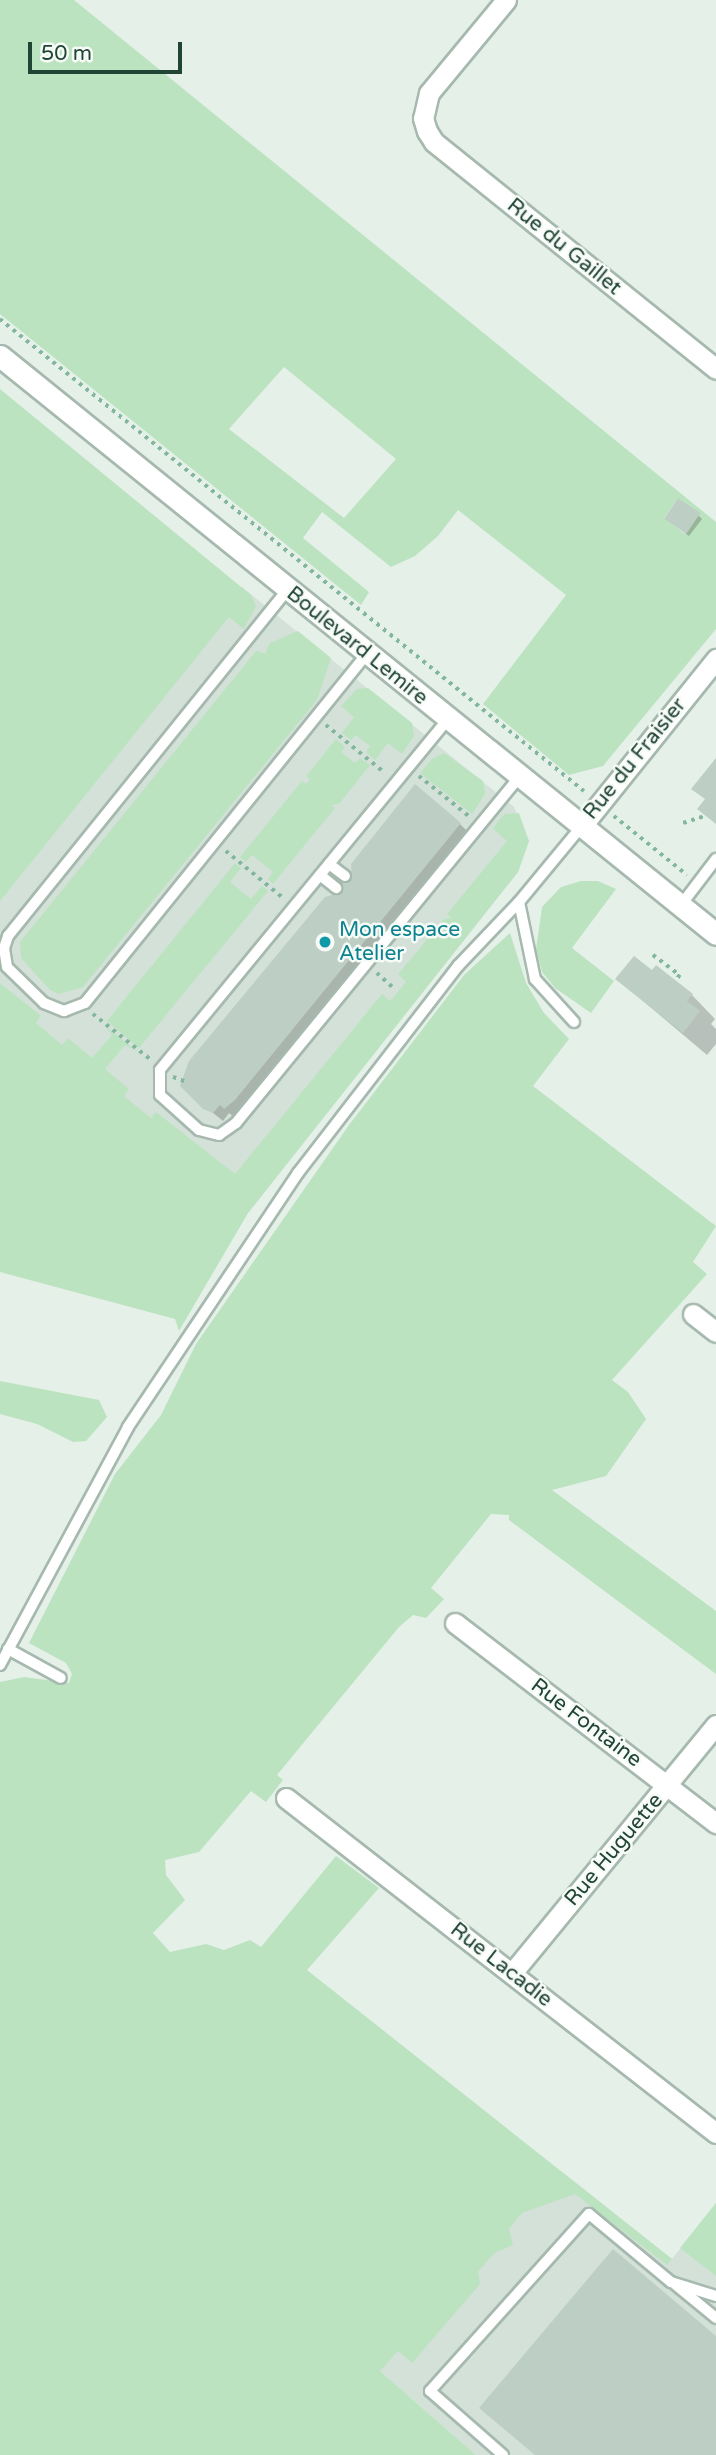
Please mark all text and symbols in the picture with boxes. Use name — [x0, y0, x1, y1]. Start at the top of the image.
scale bar — [32, 28, 186, 72]
text: 50 m — [41, 41, 92, 66]
street label: Rue du Gaillet — [502, 193, 626, 301]
street label: Boulevard Lemire — [281, 581, 433, 711]
street label: Rue du Fraisier — [578, 693, 692, 825]
place label: Mon espace Atelier — [339, 917, 460, 967]
marker: Mon espace Atelier — [317, 934, 333, 950]
street label: Rue Fontaine — [526, 1673, 646, 1773]
street label: Rue Huguette — [560, 1789, 668, 1911]
street label: Rue Lacadie — [445, 1917, 557, 2013]

